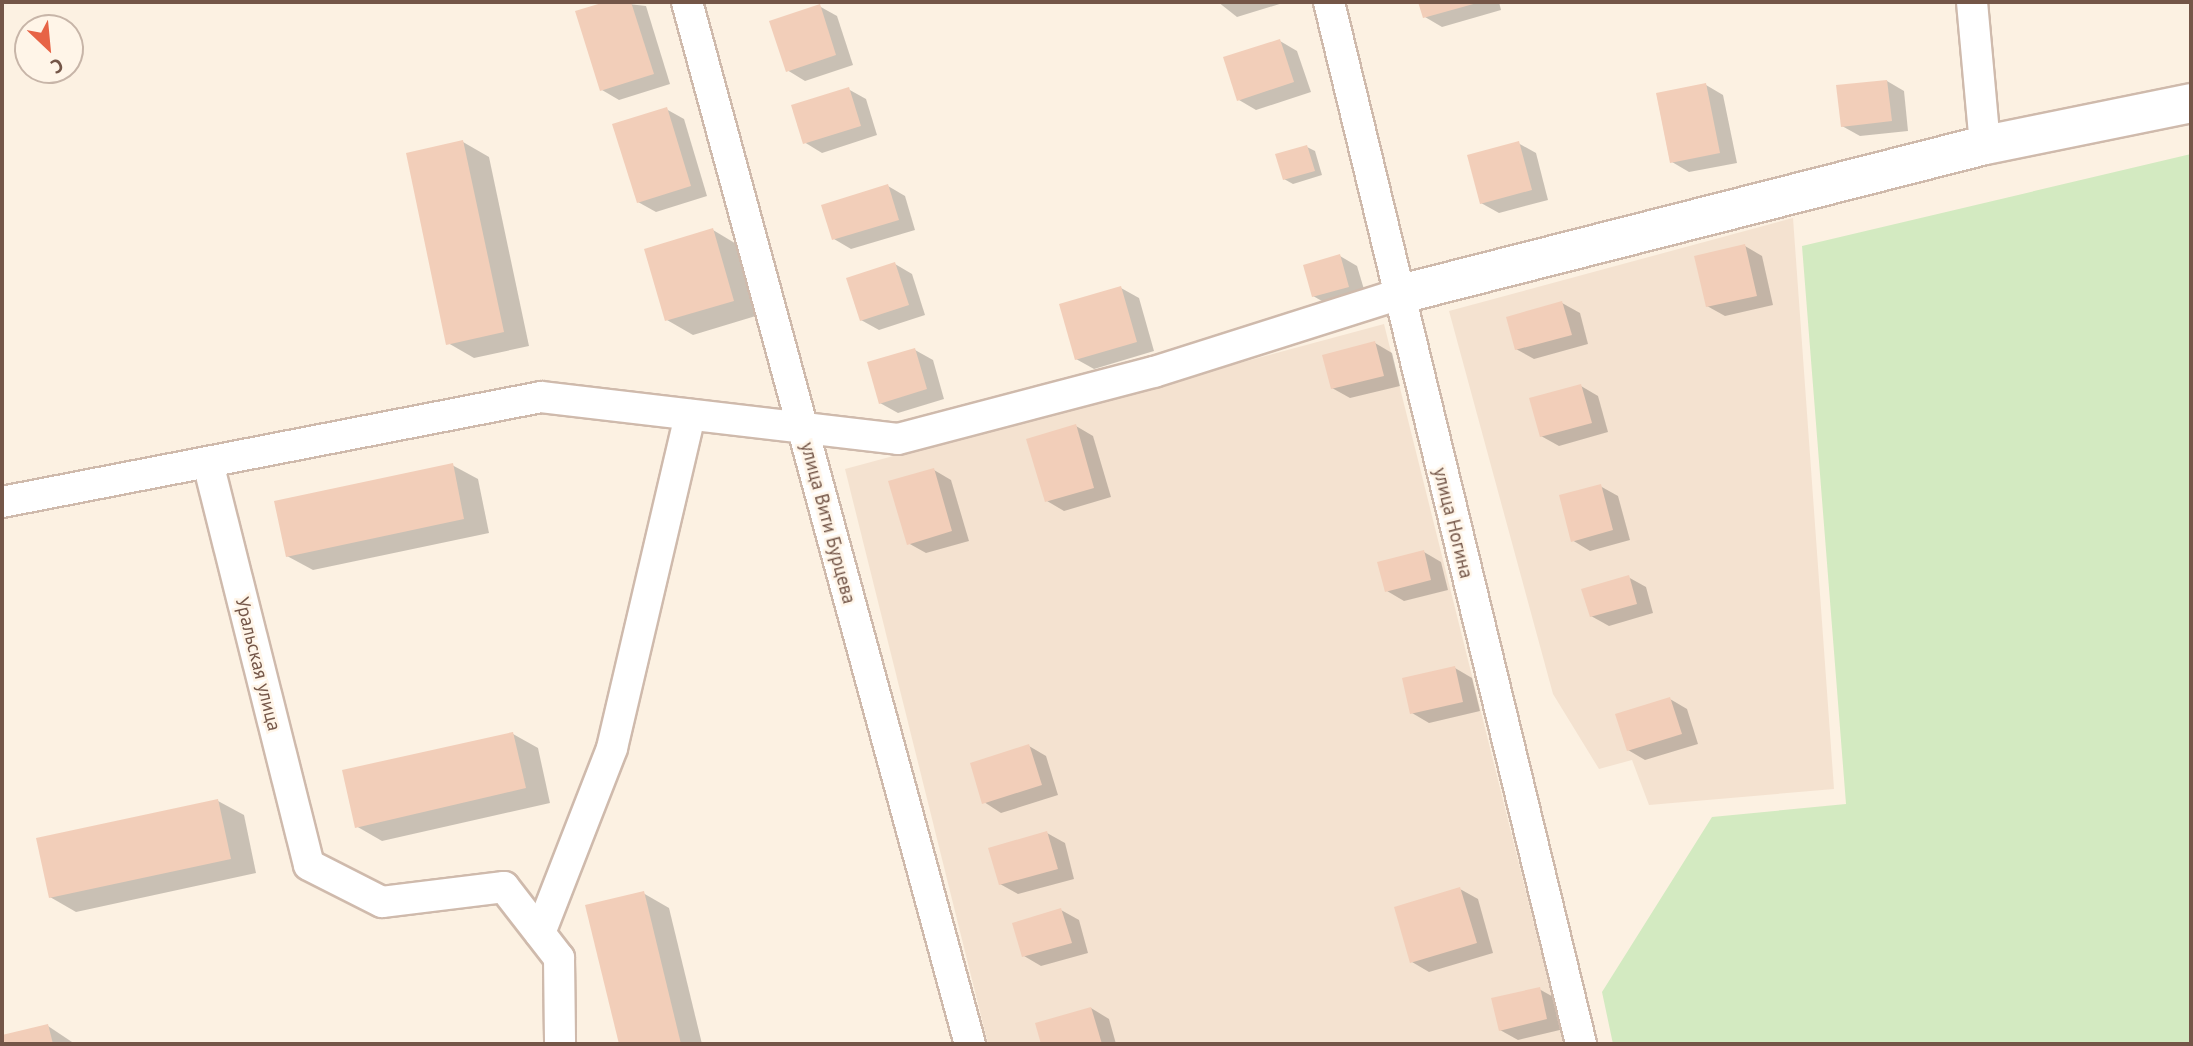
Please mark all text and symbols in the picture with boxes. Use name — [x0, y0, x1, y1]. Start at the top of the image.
north arrow — [14, 14, 84, 84]
text: С — [47, 53, 67, 79]
street label: улица Вити Бурцева — [795, 440, 861, 606]
street label: улица Ногина — [1428, 465, 1478, 581]
street label: Уральская улица — [230, 595, 286, 733]

